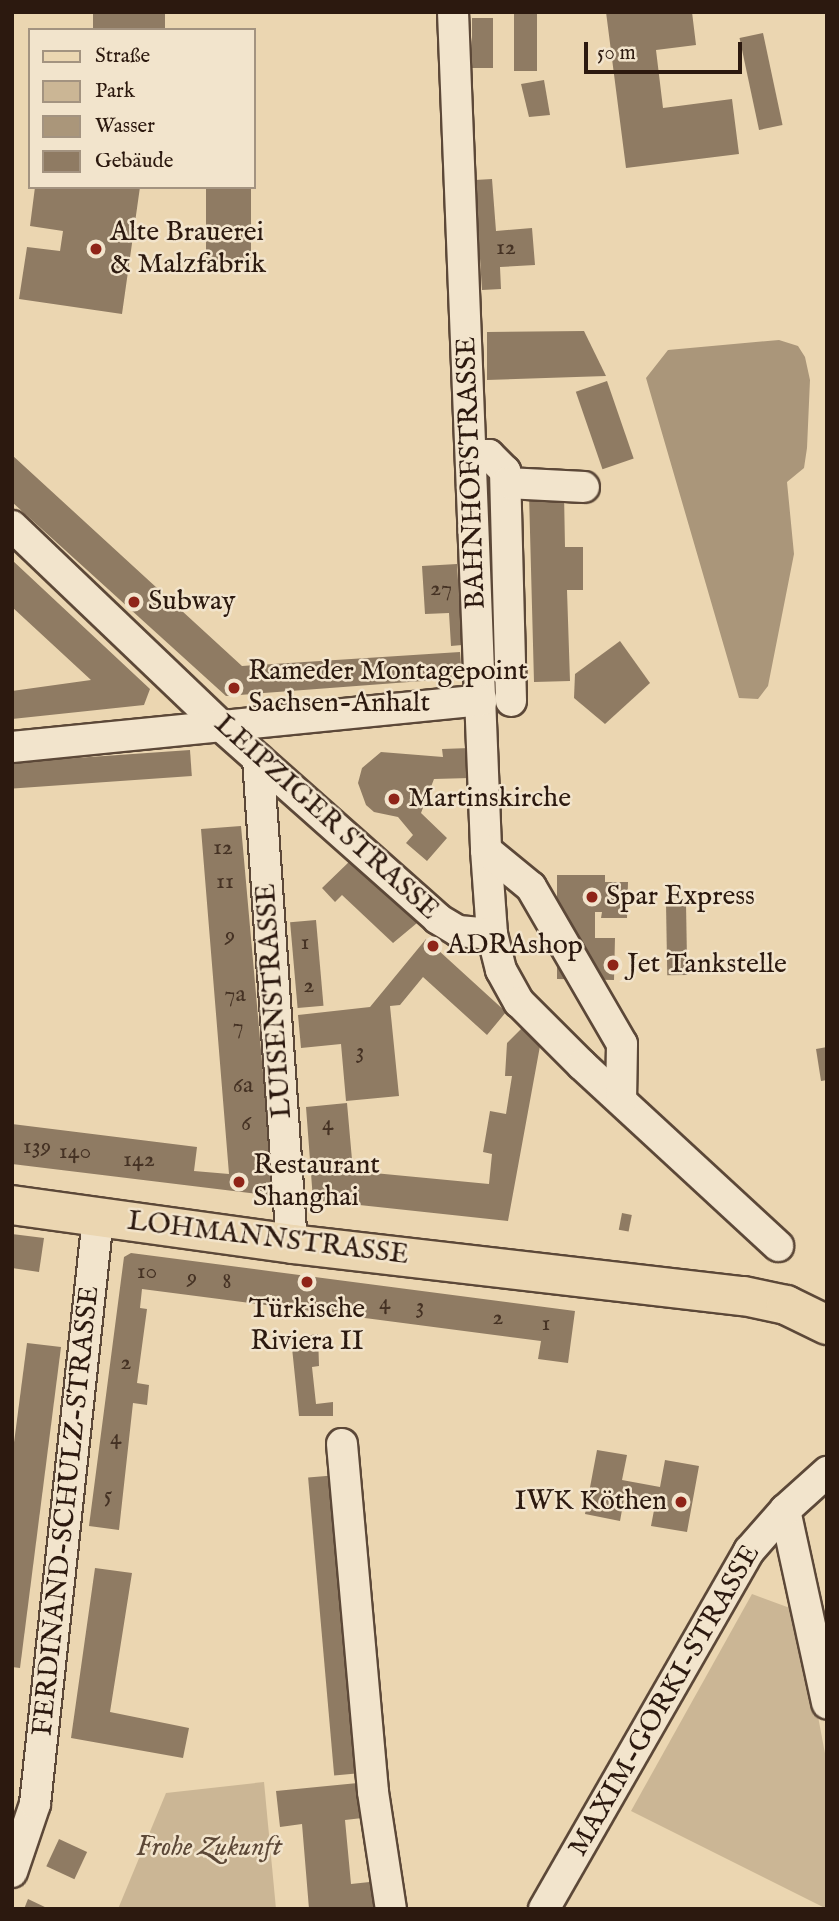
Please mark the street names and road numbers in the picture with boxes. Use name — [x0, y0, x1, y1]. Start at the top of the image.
street label: BAHNHOFSTRASSE — [450, 336, 494, 610]
street label: LEIPZIGER STRASSE — [207, 708, 445, 928]
street label: LUISENSTRASSE — [250, 882, 300, 1120]
street label: LOHMANNSTRASSE — [125, 1205, 411, 1273]
street label: FERDINAND-SCHULZ-STRASSE — [27, 1284, 107, 1738]
street label: MAXIM-GORKI-STRASSE — [562, 1539, 768, 1863]

